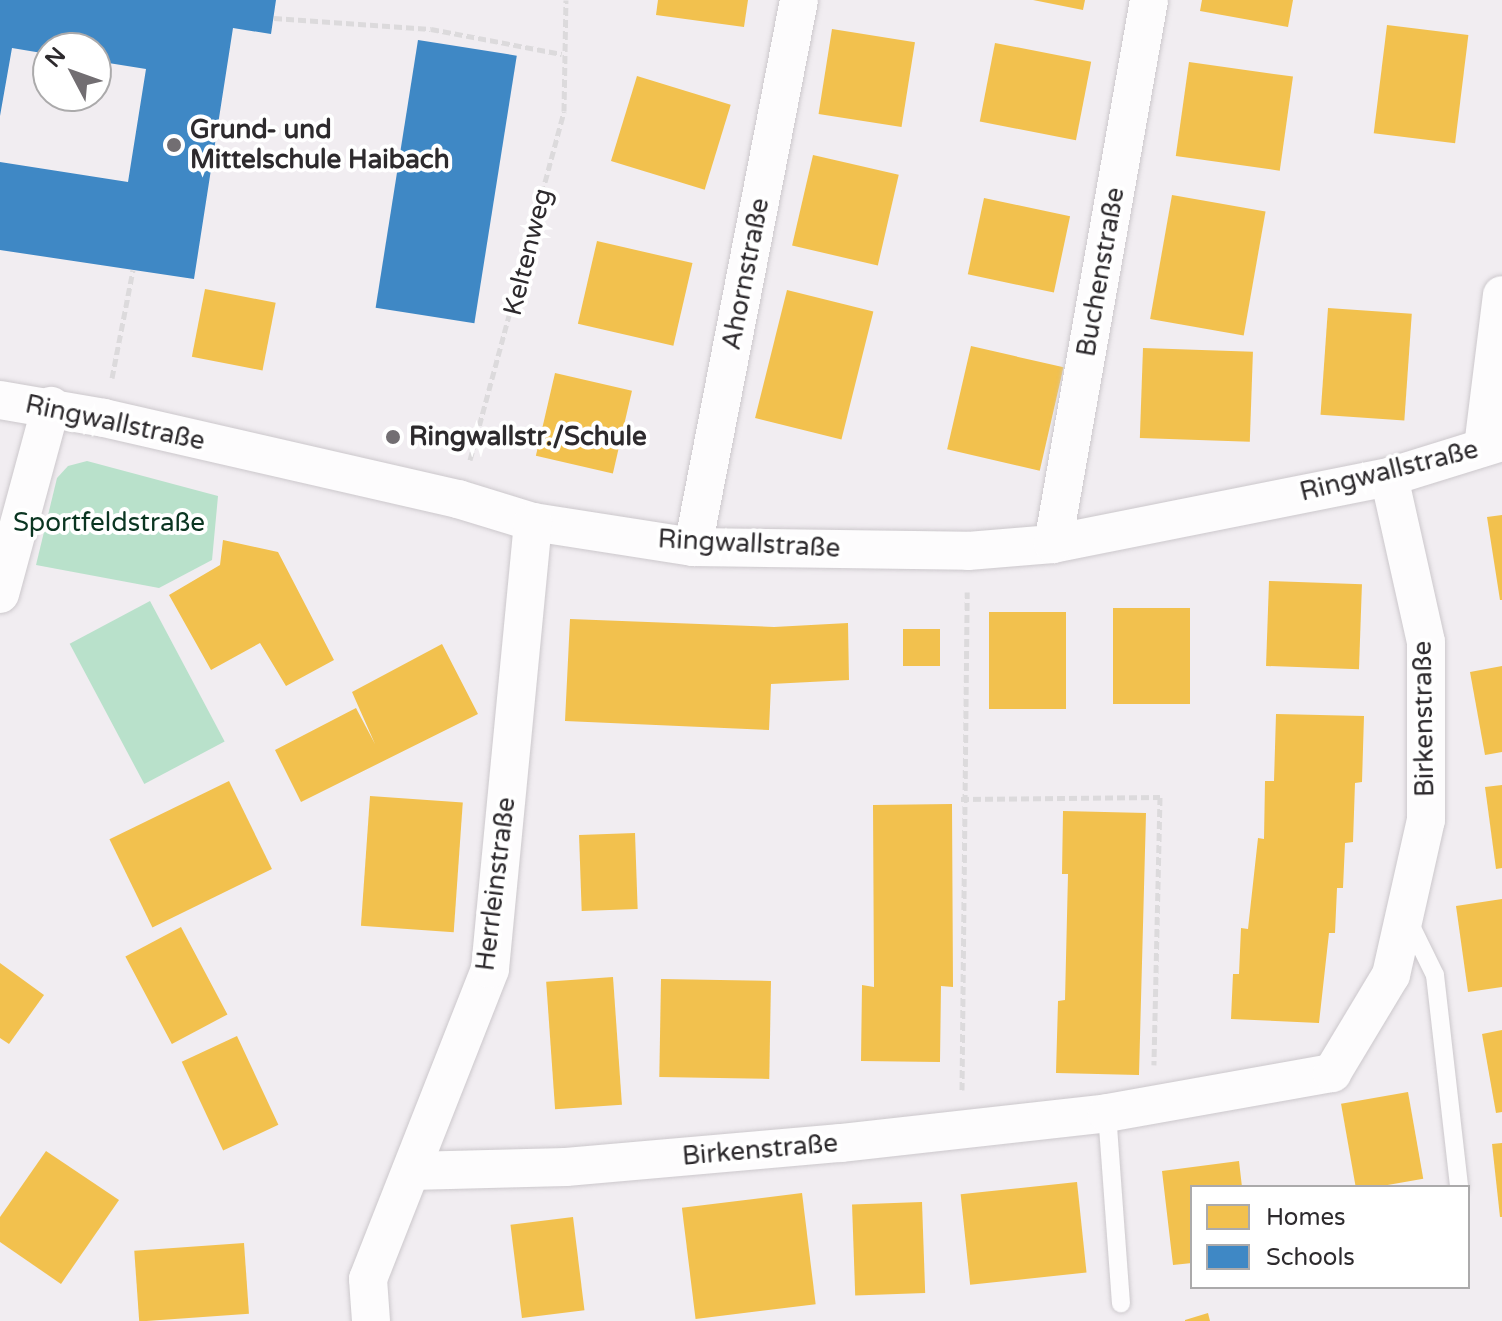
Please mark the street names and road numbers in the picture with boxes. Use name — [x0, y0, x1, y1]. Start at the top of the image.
street label: Keltenweg — [497, 185, 559, 319]
street label: Buchenstraße — [1071, 185, 1131, 359]
street label: Ahornstraße — [716, 195, 776, 353]
street label: Ringwallstraße — [22, 389, 208, 457]
street label: Ringwallstraße — [1297, 434, 1481, 508]
street label: Ringwallstraße — [657, 524, 841, 564]
street label: Birkenstraße — [1407, 641, 1441, 797]
street label: Herrleinstraße — [470, 795, 522, 973]
street label: Birkenstraße — [681, 1128, 839, 1172]

